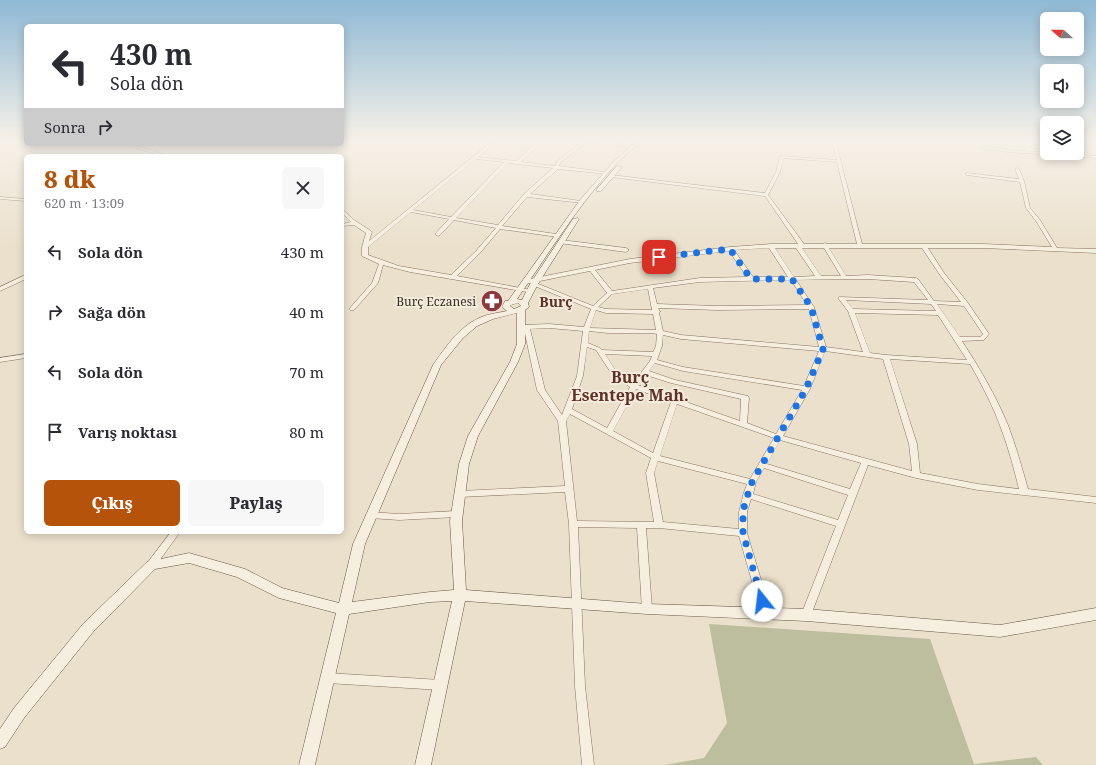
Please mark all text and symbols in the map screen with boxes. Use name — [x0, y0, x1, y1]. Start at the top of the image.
north arrow — [1040, 12, 1084, 56]
map controls — [1040, 12, 1084, 160]
text: 430 m — [110, 35, 192, 73]
icon: left — [44, 40, 96, 92]
button: sound — [1040, 64, 1084, 108]
text: Sola dön — [110, 71, 184, 95]
icon: right — [94, 116, 116, 138]
button: layers — [1040, 116, 1084, 160]
text: Sonra — [44, 117, 86, 137]
text: 8 dk — [44, 162, 96, 195]
button: close — [282, 167, 324, 209]
text: 620 m · 13:09 — [44, 194, 124, 212]
pin — [642, 240, 676, 274]
icon: left — [44, 241, 66, 263]
text: Sola dön — [78, 242, 143, 262]
text: 430 m — [281, 242, 324, 262]
icon: arrive — [648, 246, 670, 268]
pharmacy icon: Burç Eczanesi — [479, 288, 505, 314]
district label: Burç — [539, 292, 573, 311]
place label: Burç Eczanesi — [396, 293, 476, 310]
icon: right — [44, 301, 66, 323]
text: Sağa dön — [78, 302, 146, 322]
text: 40 m — [289, 302, 324, 322]
icon: left — [44, 361, 66, 383]
text: Sola dön — [78, 362, 143, 382]
text: 70 m — [289, 362, 324, 382]
district label: Burç Esentepe Mah. — [571, 366, 689, 406]
icon: arrive — [44, 421, 66, 443]
text: Varış noktası — [78, 422, 177, 442]
text: 80 m — [289, 422, 324, 442]
button: Çıkış — [44, 480, 180, 526]
button: Paylaş — [188, 480, 324, 526]
position arrow — [741, 580, 783, 622]

